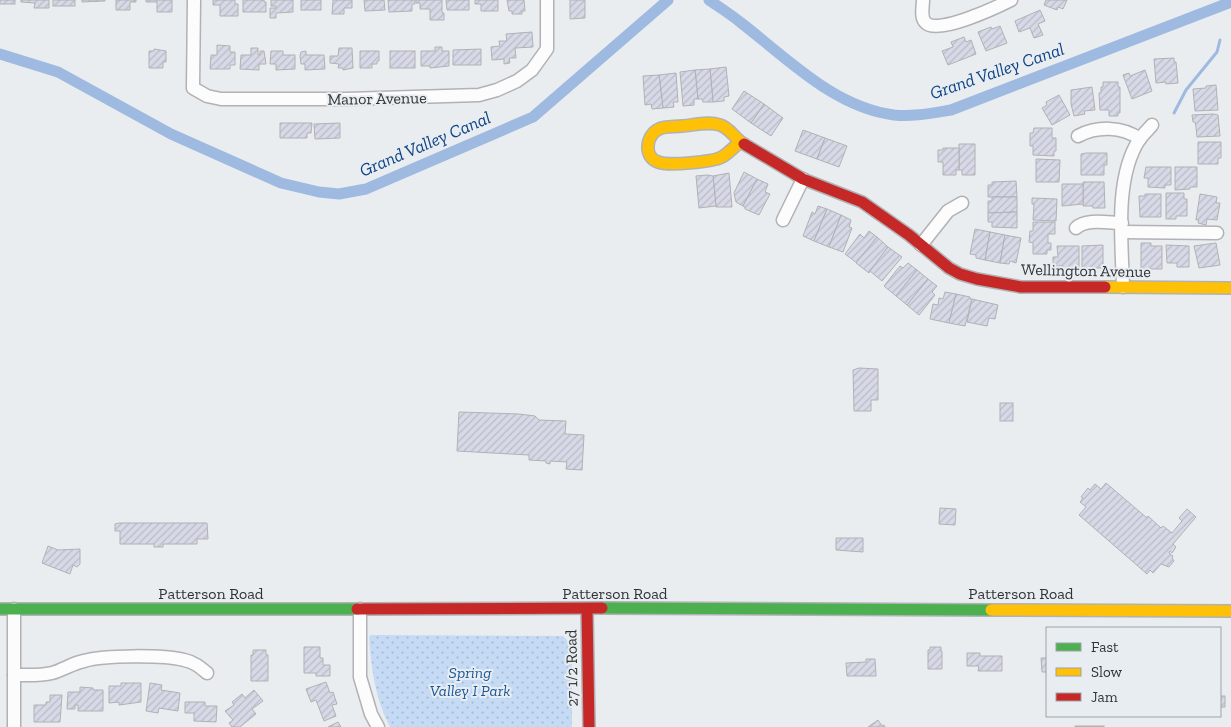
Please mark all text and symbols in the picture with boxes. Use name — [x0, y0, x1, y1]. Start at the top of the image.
water label: Grand Valley Canal — [927, 38, 1067, 104]
street label: Manor Avenue — [327, 88, 427, 109]
water label: Grand Valley Canal — [356, 106, 494, 182]
street label: Wellington Avenue — [1021, 260, 1151, 281]
street label: Patterson Road — [158, 584, 264, 603]
street label: Patterson Road — [562, 584, 668, 603]
street label: Patterson Road — [968, 584, 1074, 603]
legend — [1046, 627, 1221, 717]
street label: 27 1/2 Road — [561, 629, 582, 707]
text: Fast — [1091, 638, 1119, 656]
park label: Spring Valley I Park — [430, 663, 510, 700]
text: Slow — [1091, 663, 1123, 681]
text: Jam — [1091, 688, 1118, 706]

